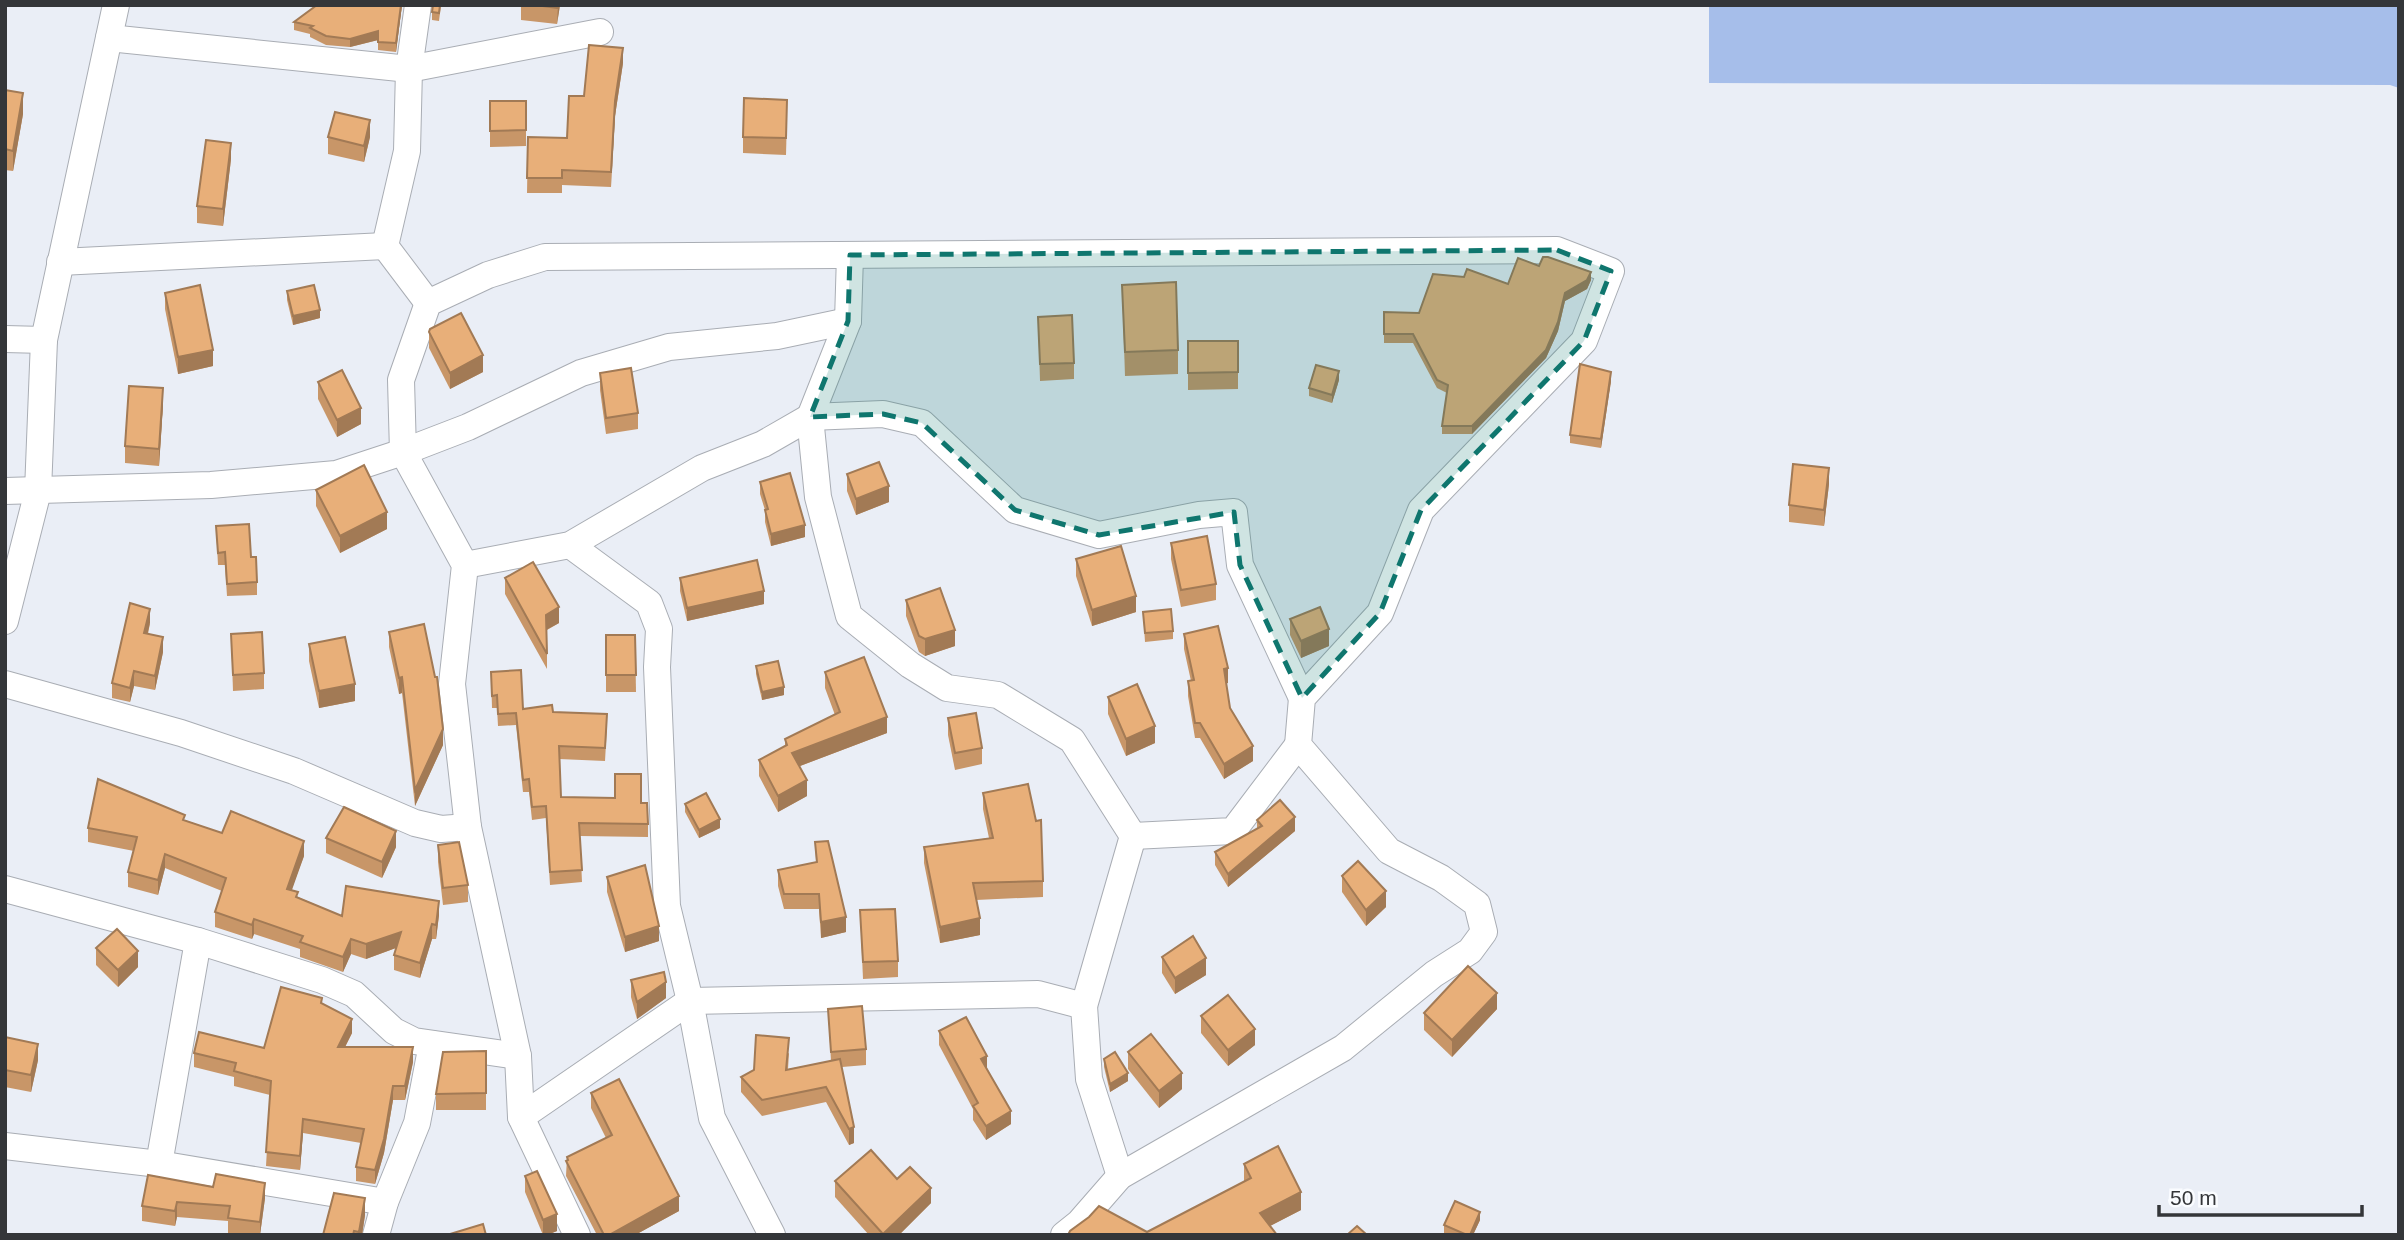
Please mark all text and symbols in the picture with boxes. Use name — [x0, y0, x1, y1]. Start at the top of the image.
scale bar — [2159, 1174, 2362, 1218]
text: 50 m — [2170, 1186, 2217, 1209]

